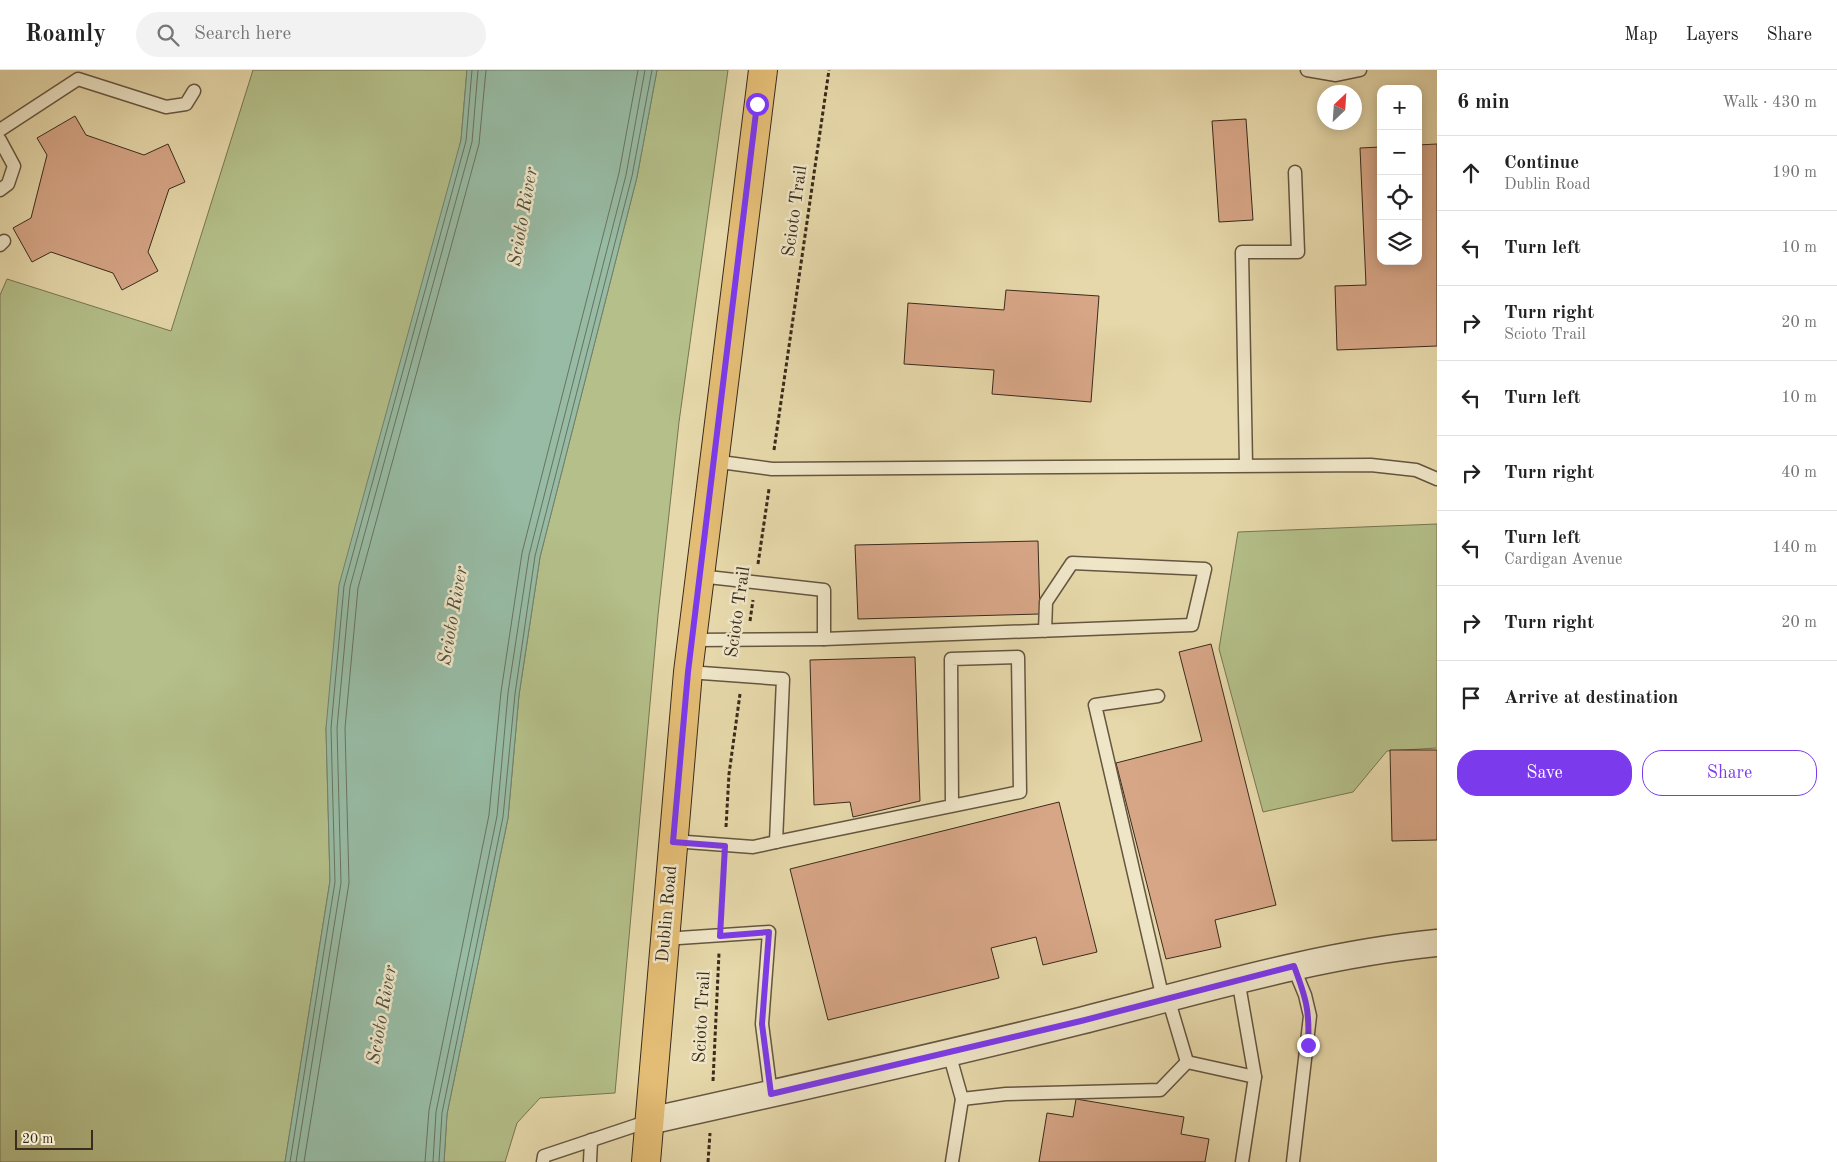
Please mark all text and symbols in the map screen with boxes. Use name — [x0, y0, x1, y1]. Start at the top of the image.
search box — [136, 12, 486, 57]
icon: search — [154, 21, 182, 49]
text: Roamly — [25, 23, 106, 47]
text: Search here — [194, 25, 291, 44]
text: Map — [1624, 26, 1658, 44]
text: Layers — [1686, 26, 1738, 44]
text: Share — [1766, 26, 1812, 44]
north arrow — [1317, 85, 1362, 130]
map controls — [1377, 85, 1422, 265]
button: + — [1377, 85, 1422, 130]
text: 6 min — [1457, 92, 1510, 113]
route start — [746, 93, 769, 116]
text: Walk · 430 m — [1722, 95, 1817, 111]
button: − — [1377, 130, 1422, 175]
text: Continue — [1504, 154, 1579, 173]
icon: ahead — [1457, 159, 1485, 187]
street label: Scioto Trail — [780, 164, 810, 258]
water label: Scioto River — [506, 165, 542, 268]
text: 190 m — [1772, 165, 1817, 181]
button: locate — [1377, 175, 1422, 220]
text: Dublin Road — [1504, 177, 1591, 193]
button: layers — [1377, 220, 1422, 265]
icon: left — [1457, 234, 1485, 262]
text: Turn left — [1504, 239, 1581, 258]
text: 10 m — [1781, 240, 1817, 256]
text: Turn right — [1504, 304, 1594, 323]
icon: right — [1457, 309, 1485, 337]
text: 20 m — [1781, 315, 1817, 331]
text: Scioto Trail — [1504, 327, 1586, 343]
icon: left — [1457, 384, 1485, 412]
text: Turn left — [1504, 389, 1581, 408]
text: 10 m — [1781, 390, 1817, 406]
icon: right — [1457, 459, 1485, 487]
text: Turn right — [1504, 464, 1594, 483]
text: 40 m — [1781, 465, 1817, 481]
text: Turn left — [1504, 529, 1581, 548]
icon: left — [1457, 534, 1485, 562]
text: 140 m — [1772, 540, 1817, 556]
text: Cardigan Avenue — [1504, 552, 1622, 568]
water label: Scioto River — [436, 564, 472, 667]
street label: Scioto Trail — [723, 565, 753, 659]
icon: right — [1457, 609, 1485, 637]
text: Turn right — [1504, 614, 1594, 633]
text: 20 m — [1781, 615, 1817, 631]
icon: arrive — [1457, 684, 1485, 712]
text: Arrive at destination — [1504, 689, 1678, 708]
button: Save — [1457, 750, 1632, 796]
button: Share — [1642, 750, 1817, 796]
street label: Dublin Road — [654, 865, 680, 963]
water label: Scioto River — [365, 963, 401, 1066]
street label: Scioto Trail — [691, 971, 713, 1063]
route end — [1297, 1034, 1320, 1057]
scale bar — [15, 1127, 92, 1150]
text: 20 m — [22, 1132, 53, 1146]

